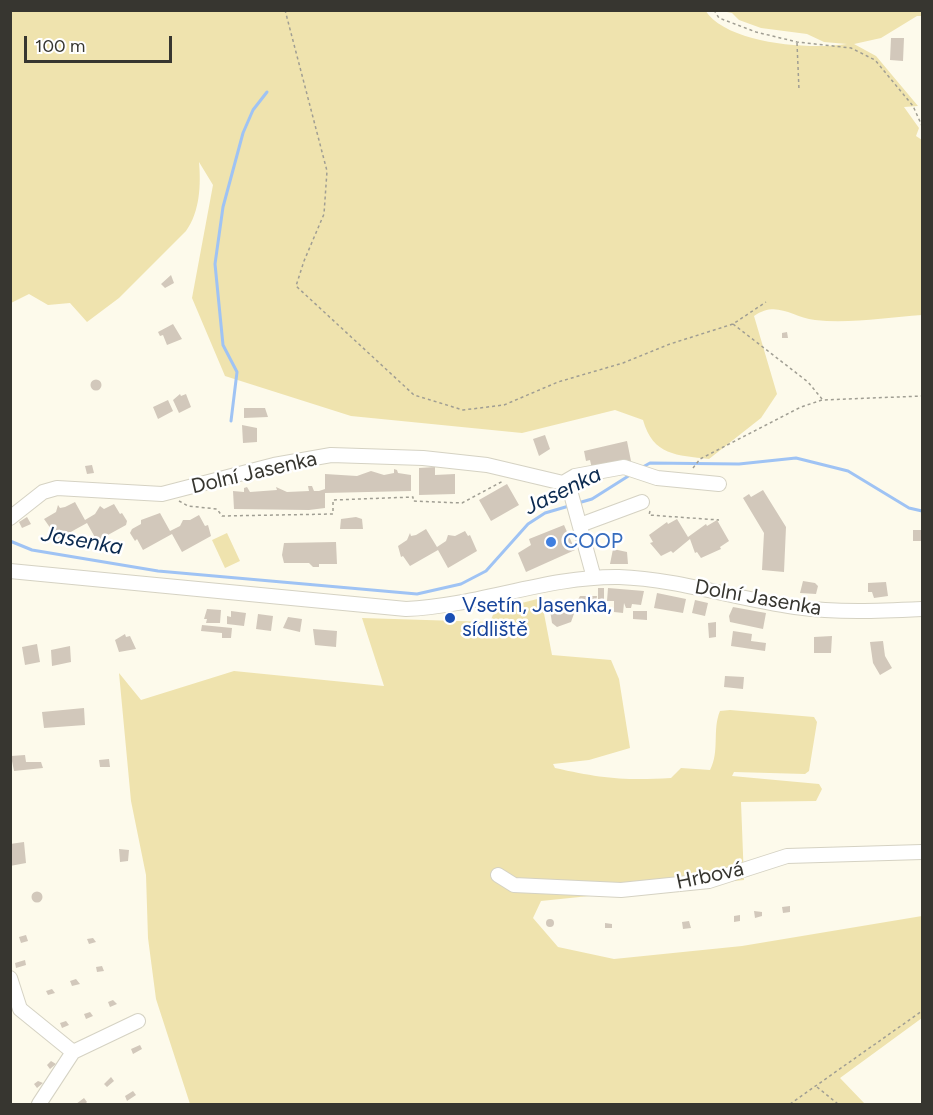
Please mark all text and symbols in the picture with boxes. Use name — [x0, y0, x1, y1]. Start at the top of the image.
scale bar — [27, 24, 176, 62]
text: 100 m — [35, 35, 85, 57]
street label: Dolní Jasenka — [189, 446, 319, 500]
water label: Jasenka — [520, 461, 606, 521]
water label: Jasenka — [39, 521, 125, 561]
place label: COOP — [563, 529, 623, 555]
marker: COOP — [544, 535, 558, 549]
street label: Dolní Jasenka — [693, 574, 823, 622]
place label: Vsetín, Jasenka, sídliště — [462, 593, 612, 643]
marker: Vsetín, Jasenka, sídliště — [443, 611, 457, 625]
street label: Hrbová — [674, 857, 746, 895]

